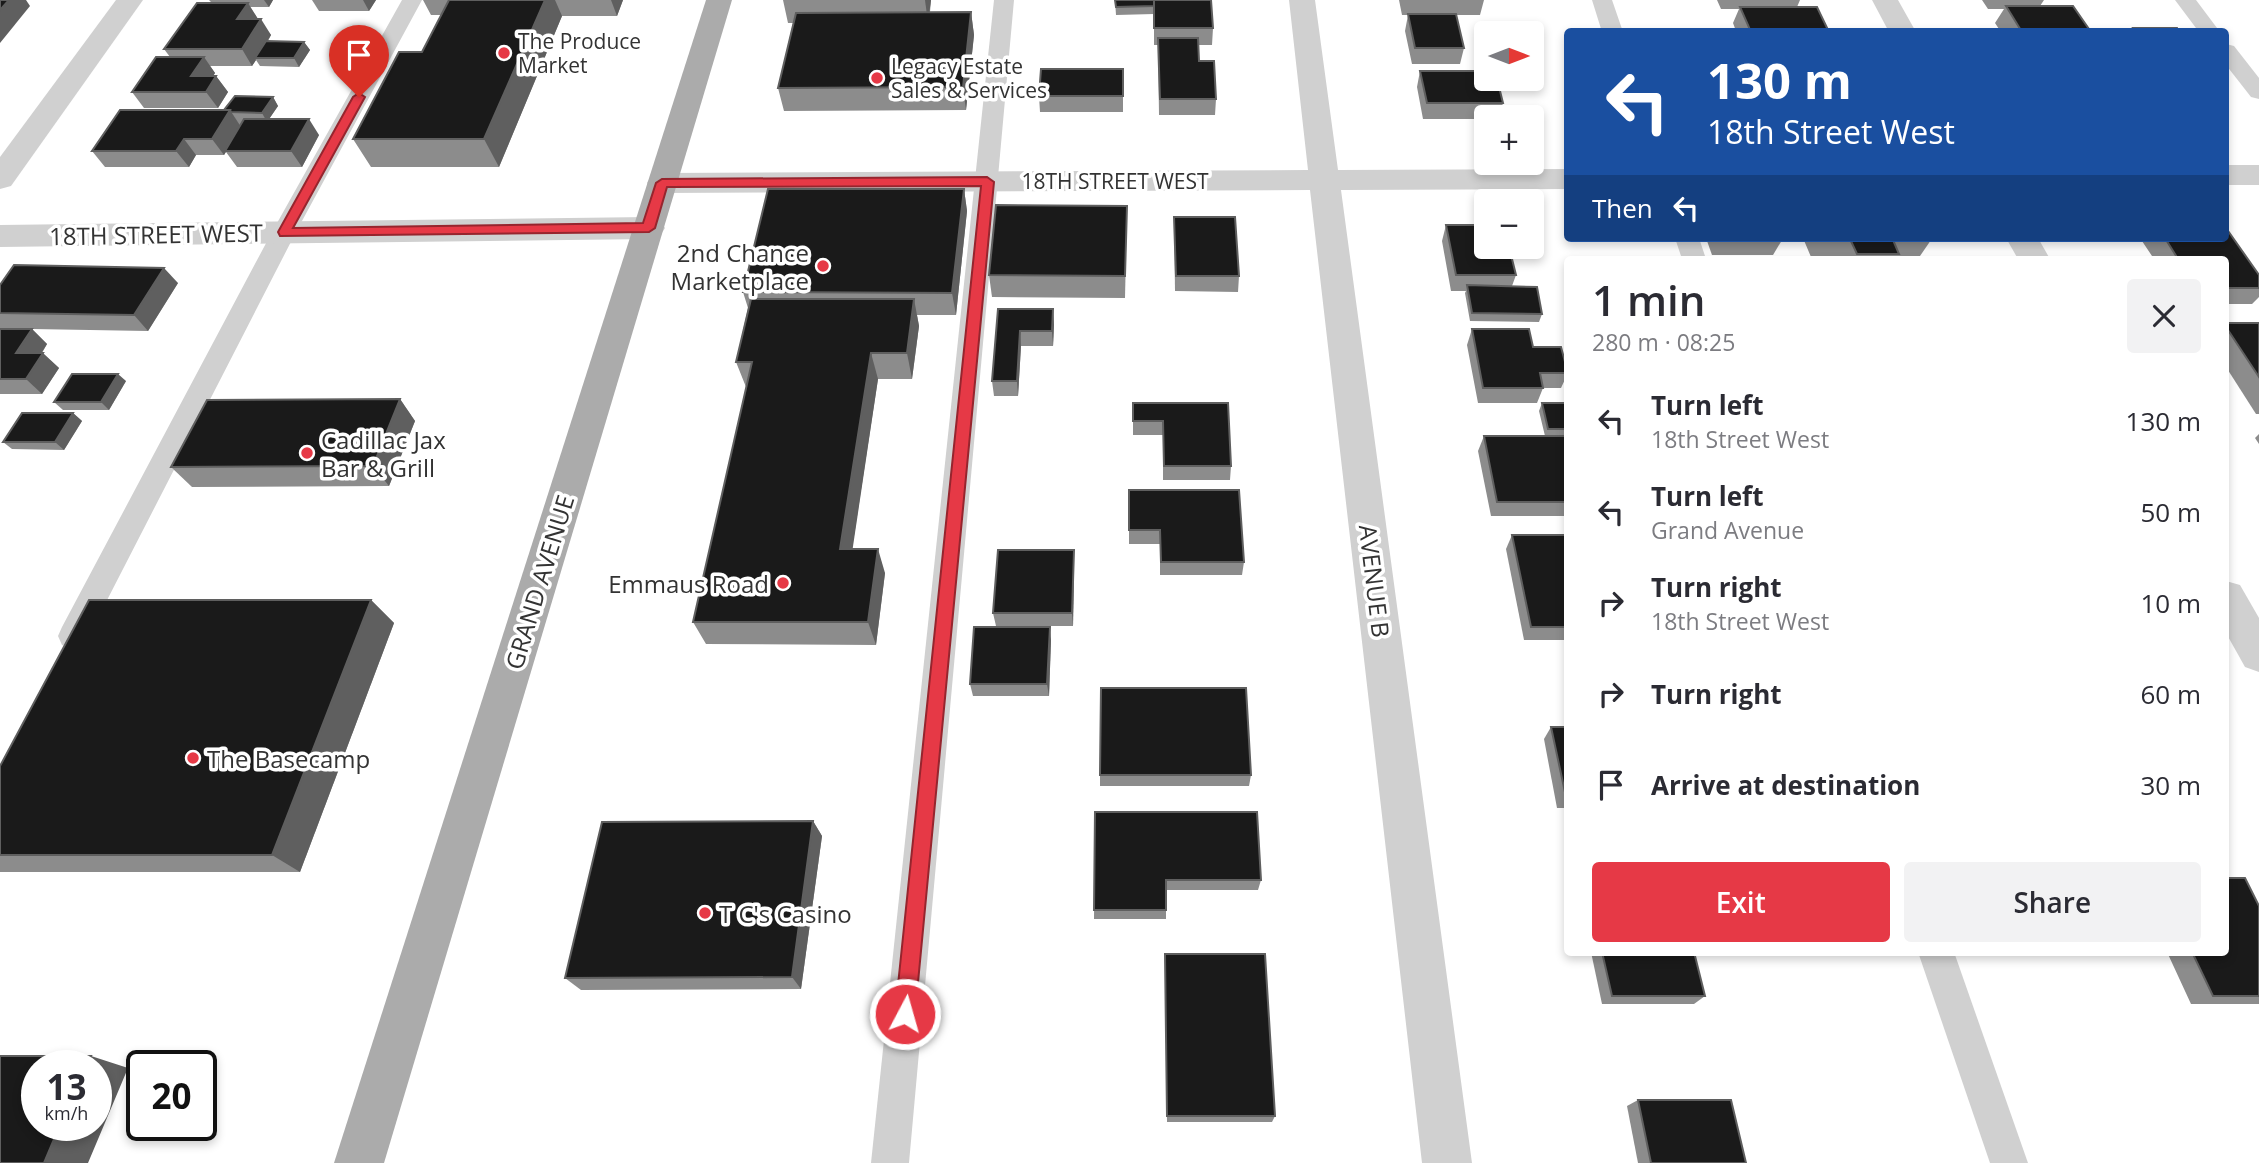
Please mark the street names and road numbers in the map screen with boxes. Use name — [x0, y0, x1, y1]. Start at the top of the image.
street label: 18TH STREET WEST — [1021, 167, 1209, 195]
street label: 18TH STREET WEST — [49, 216, 263, 252]
street label: GRAND AVENUE — [497, 491, 581, 673]
street label: AVENUE B — [1352, 523, 1398, 639]

